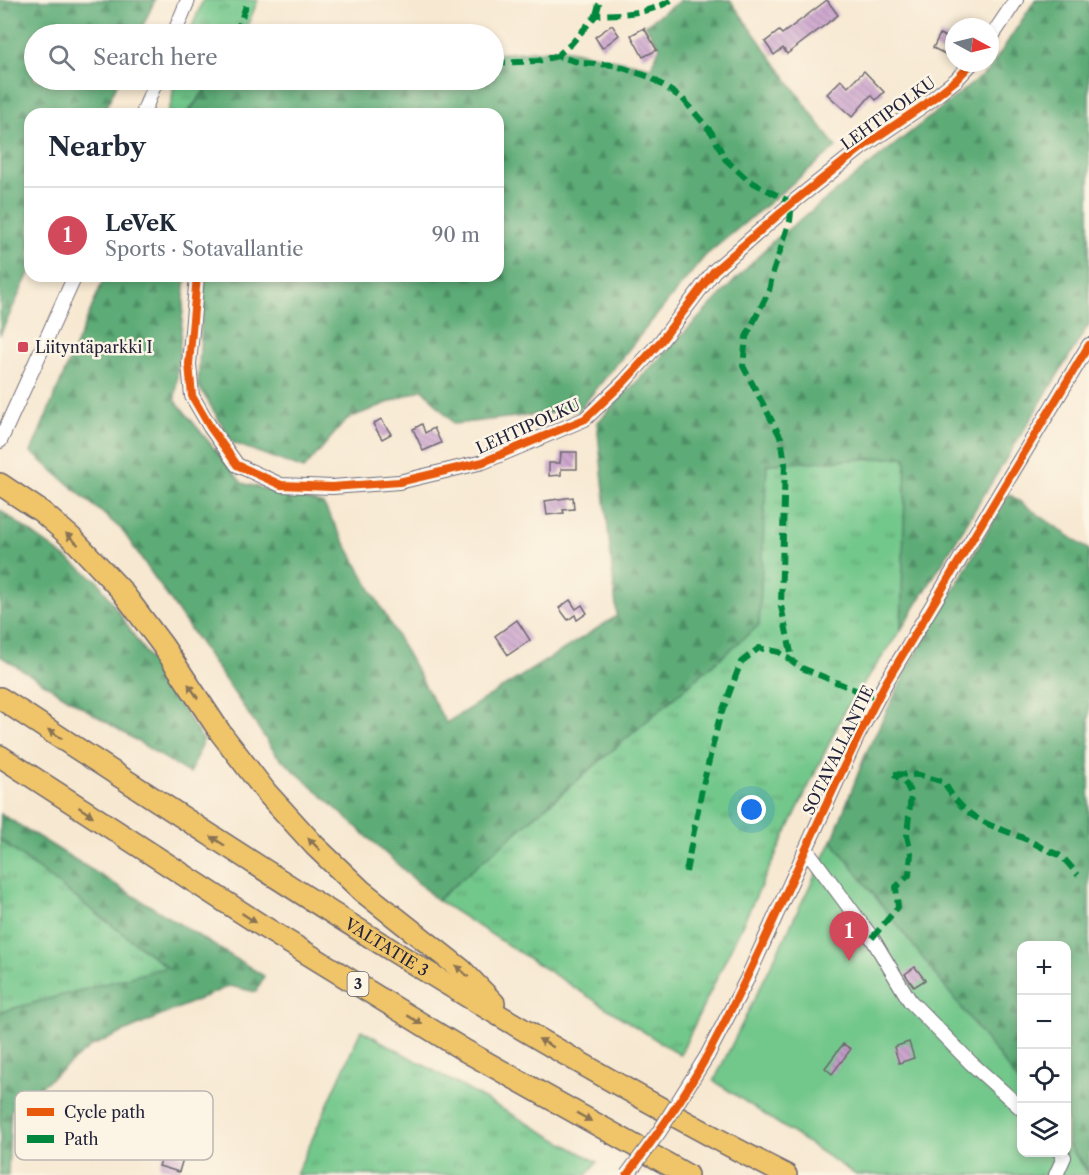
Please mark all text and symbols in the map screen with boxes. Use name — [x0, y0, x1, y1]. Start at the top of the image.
north arrow — [945, 18, 999, 72]
search box — [24, 24, 504, 90]
icon: search — [45, 41, 78, 74]
text: Search here — [93, 44, 218, 71]
street label: LEHTIPOLKU — [837, 72, 939, 154]
text: Nearby — [48, 131, 146, 163]
text: LeVeK — [105, 210, 176, 237]
text: 1 — [63, 223, 72, 247]
text: 90 m — [432, 223, 480, 247]
text: Sports · Sotavallantie — [105, 237, 303, 261]
place label: Liityntäparkki I — [35, 337, 153, 357]
marker: Liityntäparkki I — [16, 340, 30, 354]
street label: LEHTIPOLKU — [473, 394, 583, 458]
one-way arrow — [65, 532, 80, 546]
street label: SOTAVALLANTIE — [798, 682, 878, 818]
one-way arrow — [188, 683, 199, 699]
one-way arrow — [47, 729, 63, 740]
your location — [737, 795, 766, 824]
one-way arrow — [77, 806, 94, 817]
one-way arrow — [210, 836, 226, 847]
one-way arrow — [307, 837, 321, 851]
one-way arrow — [241, 912, 257, 923]
pin: 1 — [830, 912, 868, 961]
street label: VALTATIE 3 — [340, 913, 432, 980]
map controls — [1017, 941, 1071, 1157]
button: + — [1017, 941, 1071, 995]
one-way arrow — [454, 964, 469, 978]
road number: 3 — [348, 972, 368, 996]
button: − — [1017, 995, 1071, 1049]
one-way arrow — [407, 1014, 423, 1025]
one-way arrow — [537, 1038, 554, 1048]
button: locate — [1017, 1049, 1071, 1103]
legend — [15, 1091, 213, 1160]
text: Cycle path — [64, 1102, 145, 1122]
button: layers — [1017, 1103, 1071, 1157]
one-way arrow — [576, 1112, 593, 1122]
text: Path — [64, 1129, 98, 1149]

